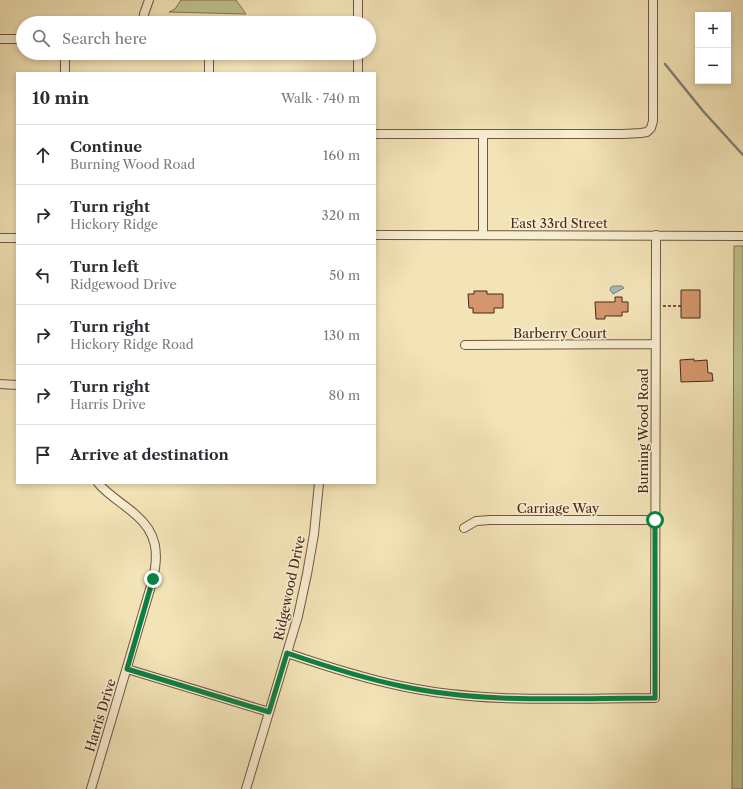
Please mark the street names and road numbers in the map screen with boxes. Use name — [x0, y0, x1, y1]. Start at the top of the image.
street label: East 33rd Street — [510, 215, 608, 231]
street label: Barberry Court — [513, 325, 607, 341]
street label: Burning Wood Road — [635, 368, 651, 494]
street label: Carriage Way — [517, 500, 600, 516]
street label: Ridgewood Drive — [270, 534, 308, 642]
street label: Harris Drive — [81, 676, 119, 754]

